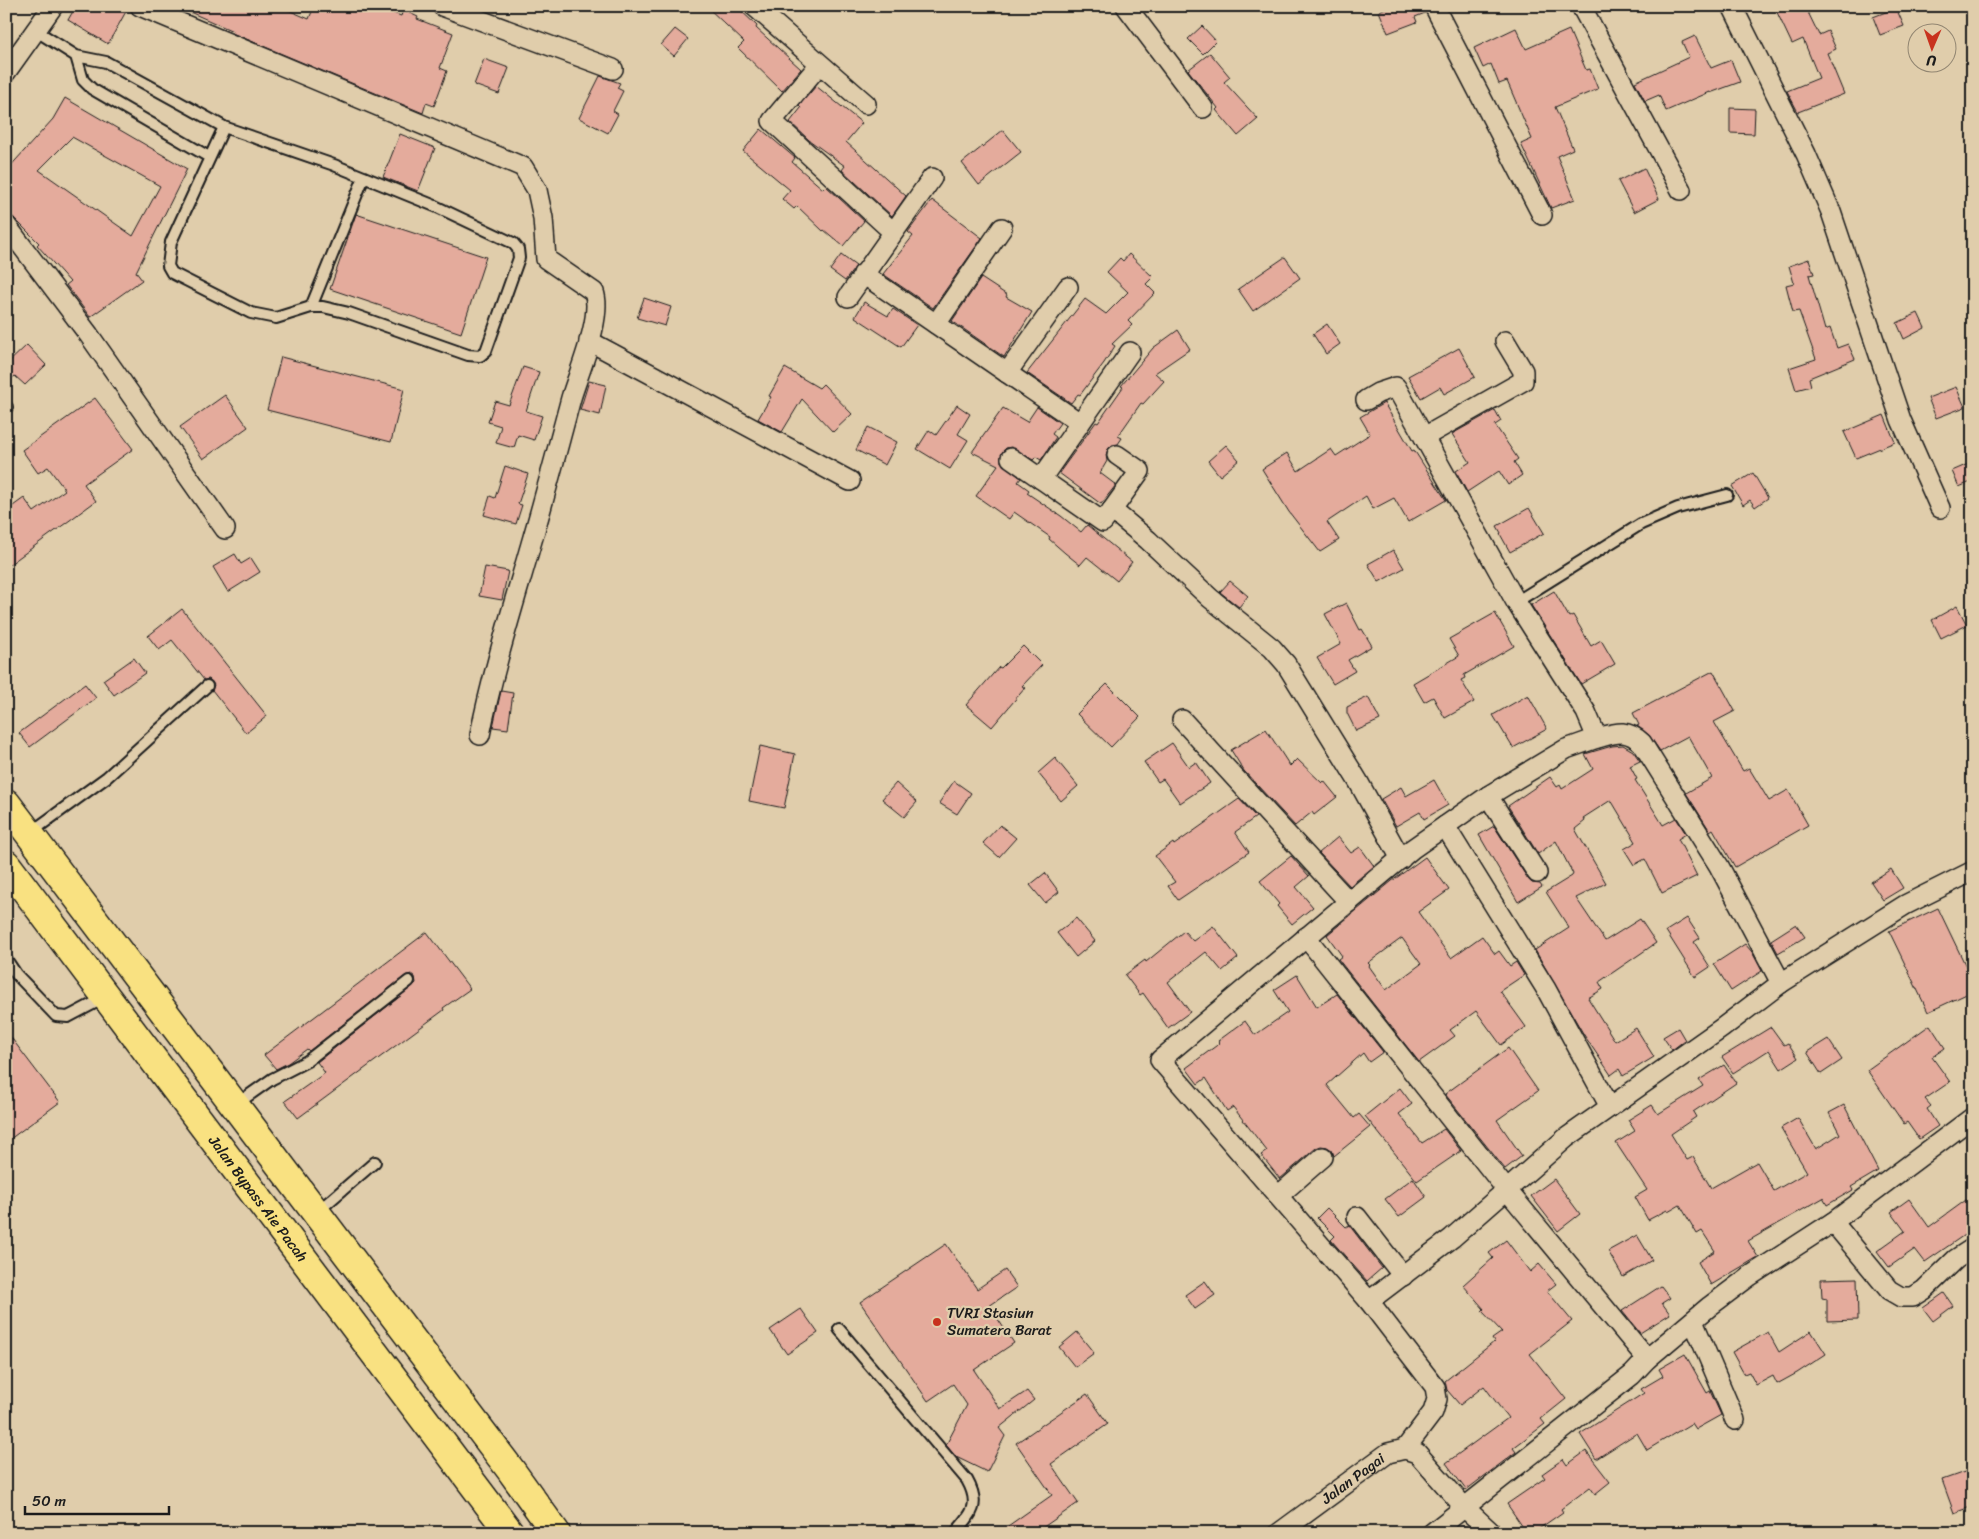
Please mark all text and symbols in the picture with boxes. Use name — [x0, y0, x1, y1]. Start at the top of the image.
north arrow — [1906, 22, 1956, 72]
text: U — [1926, 48, 1937, 73]
street label: Jalan Bypass Aie Pacah — [201, 1129, 315, 1268]
place label: TVRI Stasiun Sumatera Barat — [947, 1300, 1053, 1343]
marker: TVRI Stasiun Sumatera Barat — [931, 1316, 943, 1328]
street label: Jalan Pagai — [1315, 1446, 1391, 1512]
scale bar — [25, 1484, 169, 1516]
text: 50 m — [32, 1488, 67, 1514]

